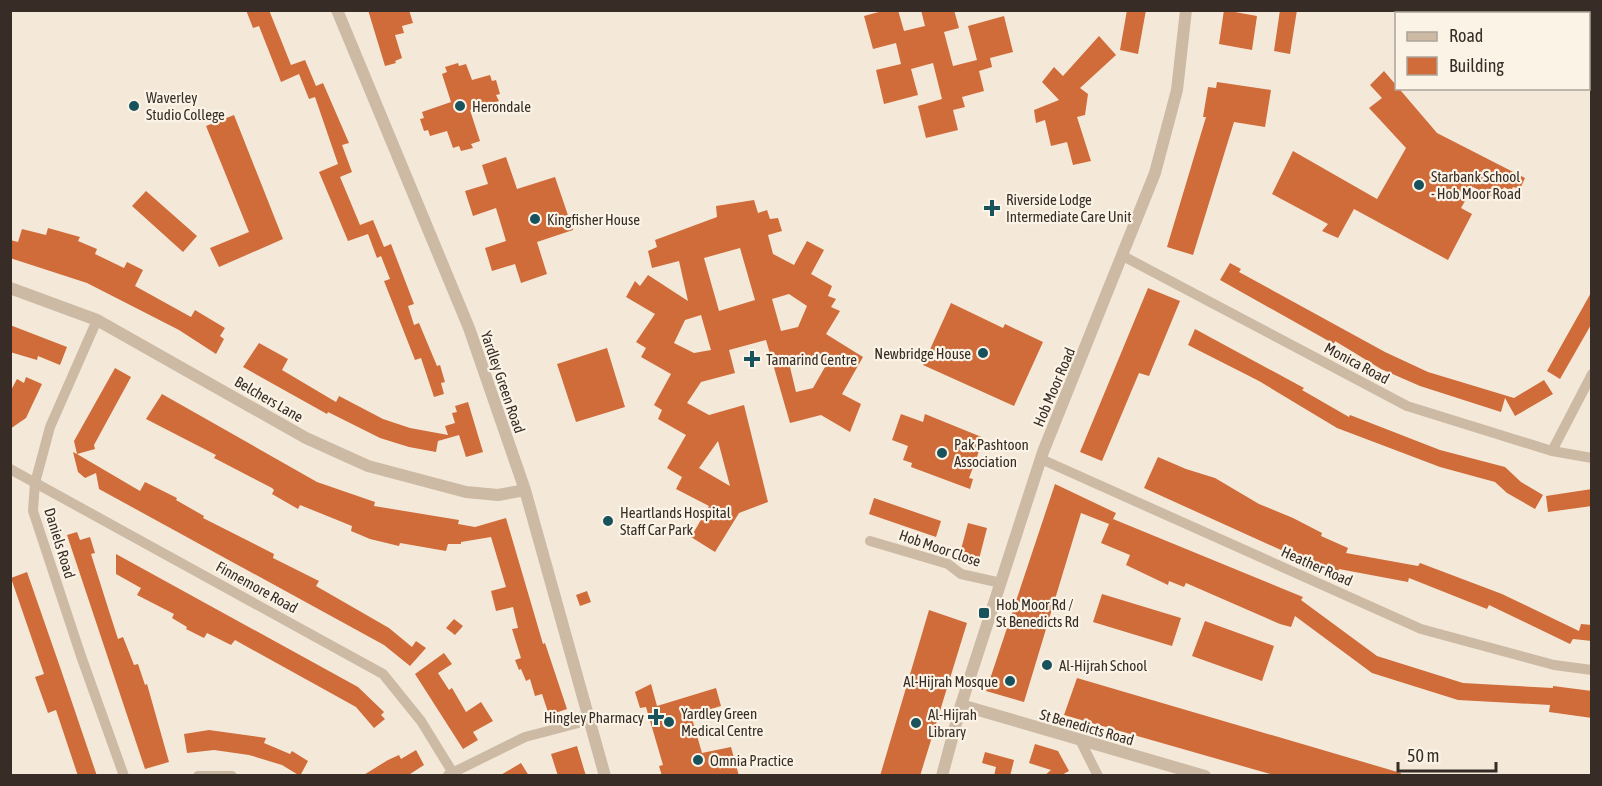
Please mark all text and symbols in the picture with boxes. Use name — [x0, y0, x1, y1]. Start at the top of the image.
legend — [1395, 12, 1590, 90]
text: Road — [1449, 25, 1483, 46]
text: Building — [1449, 55, 1504, 76]
place label: Waverley Studio College — [146, 89, 225, 123]
place label: Herondale — [472, 98, 531, 115]
marker: Waverley Studio College — [127, 99, 141, 113]
marker: Herondale — [453, 99, 467, 113]
place label: Starbank School - Hob Moor Road — [1431, 168, 1521, 202]
marker: Starbank School - Hob Moor Road — [1412, 178, 1426, 192]
place label: Riverside Lodge Intermediate Care Unit — [1006, 191, 1132, 225]
marker: Riverside Lodge Intermediate Care Unit — [983, 199, 1001, 217]
place label: Kingfisher House — [547, 211, 640, 228]
marker: Kingfisher House — [528, 212, 542, 226]
street label: Yardley Green Road — [478, 329, 528, 435]
street label: Monica Road — [1322, 339, 1392, 387]
place label: Newbridge House — [874, 345, 971, 362]
street label: Hob Moor Road — [1030, 345, 1078, 429]
marker: Newbridge House — [976, 346, 990, 360]
marker: Tamarind Centre — [743, 350, 761, 368]
place label: Tamarind Centre — [766, 351, 857, 368]
street label: Belchers Lane — [232, 373, 306, 425]
place label: Pak Pashtoon Association — [954, 436, 1029, 470]
marker: Pak Pashtoon Association — [935, 446, 949, 460]
place label: Heartlands Hospital Staff Car Park — [620, 504, 731, 538]
street label: Daniels Road — [41, 506, 79, 580]
marker: Heartlands Hospital Staff Car Park — [601, 514, 615, 528]
street label: Hob Moor Close — [897, 526, 983, 570]
street label: Heather Road — [1279, 543, 1355, 589]
street label: Finnemore Road — [213, 558, 301, 616]
place label: Hob Moor Rd / St Benedicts Rd — [996, 596, 1079, 630]
marker: Hob Moor Rd / St Benedicts Rd — [977, 606, 991, 620]
place label: Al-Hijrah School — [1059, 657, 1147, 674]
marker: Al-Hijrah School — [1040, 658, 1054, 672]
place label: Al-Hijrah Mosque — [903, 673, 998, 690]
marker: Al-Hijrah Mosque — [1003, 674, 1017, 688]
place label: Yardley Green Medical Centre — [681, 705, 763, 739]
street label: St Benedicts Road — [1038, 705, 1136, 749]
place label: Al-Hijrah Library — [928, 706, 977, 740]
place label: Hingley Pharmacy — [544, 709, 644, 726]
marker: Hingley Pharmacy — [649, 710, 663, 724]
marker: Yardley Green Medical Centre — [662, 715, 676, 729]
marker: Al-Hijrah Library — [909, 716, 923, 730]
scale bar — [1398, 735, 1496, 773]
text: 50 m — [1407, 745, 1439, 766]
place label: Omnia Practice — [710, 752, 794, 769]
marker: Omnia Practice — [691, 753, 705, 767]

